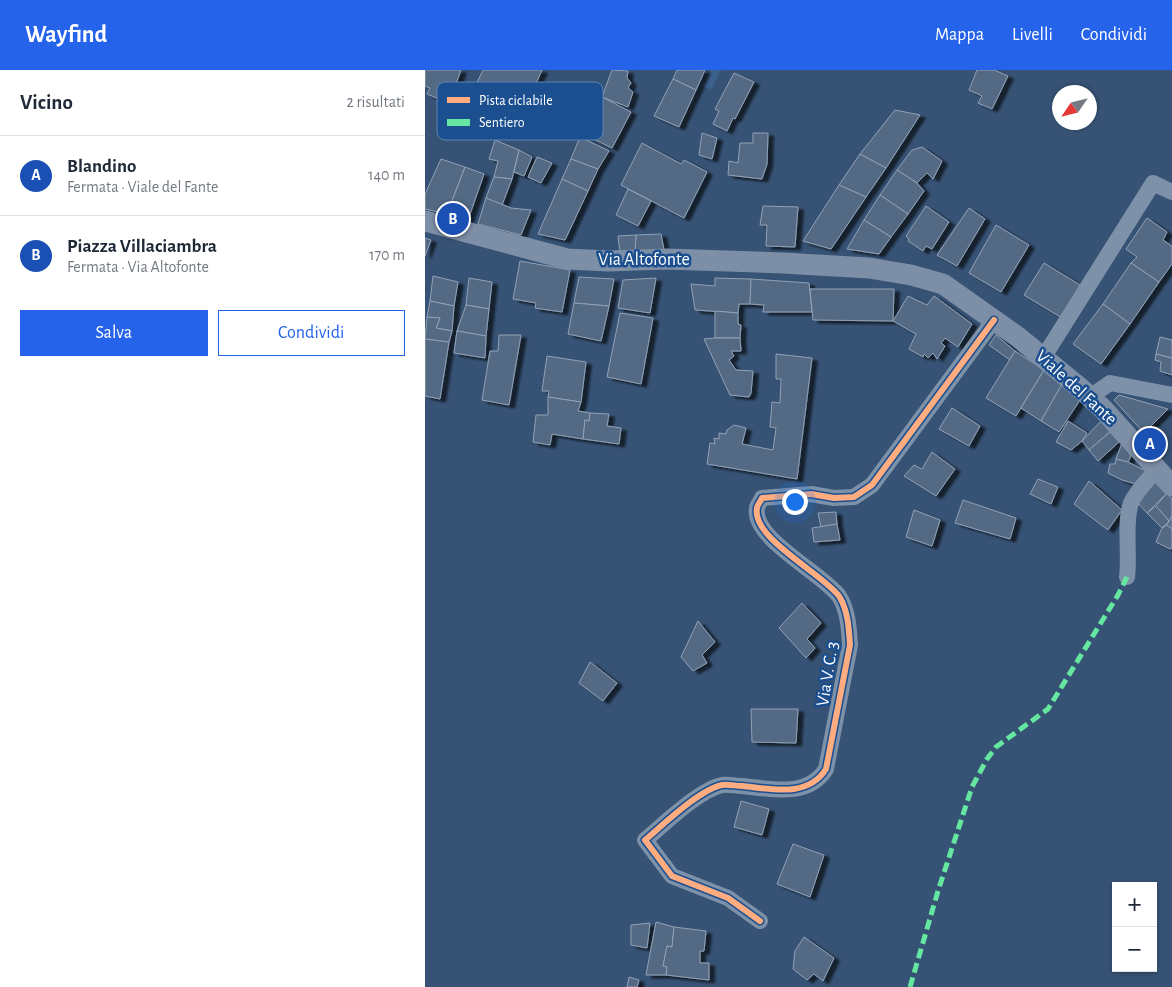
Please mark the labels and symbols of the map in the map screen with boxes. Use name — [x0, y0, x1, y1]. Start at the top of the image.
legend — [437, 82, 603, 140]
north arrow — [1052, 85, 1097, 130]
text: Pista ciclabile — [479, 94, 553, 108]
text: Sentiero — [479, 116, 525, 130]
pin: B — [437, 200, 469, 238]
street label: Via Altofonte — [598, 251, 690, 269]
street label: Viale del Fante — [1032, 347, 1120, 429]
pin: A — [1134, 425, 1166, 463]
your location — [782, 489, 808, 515]
street label: Via V. C. 3 — [814, 640, 842, 708]

